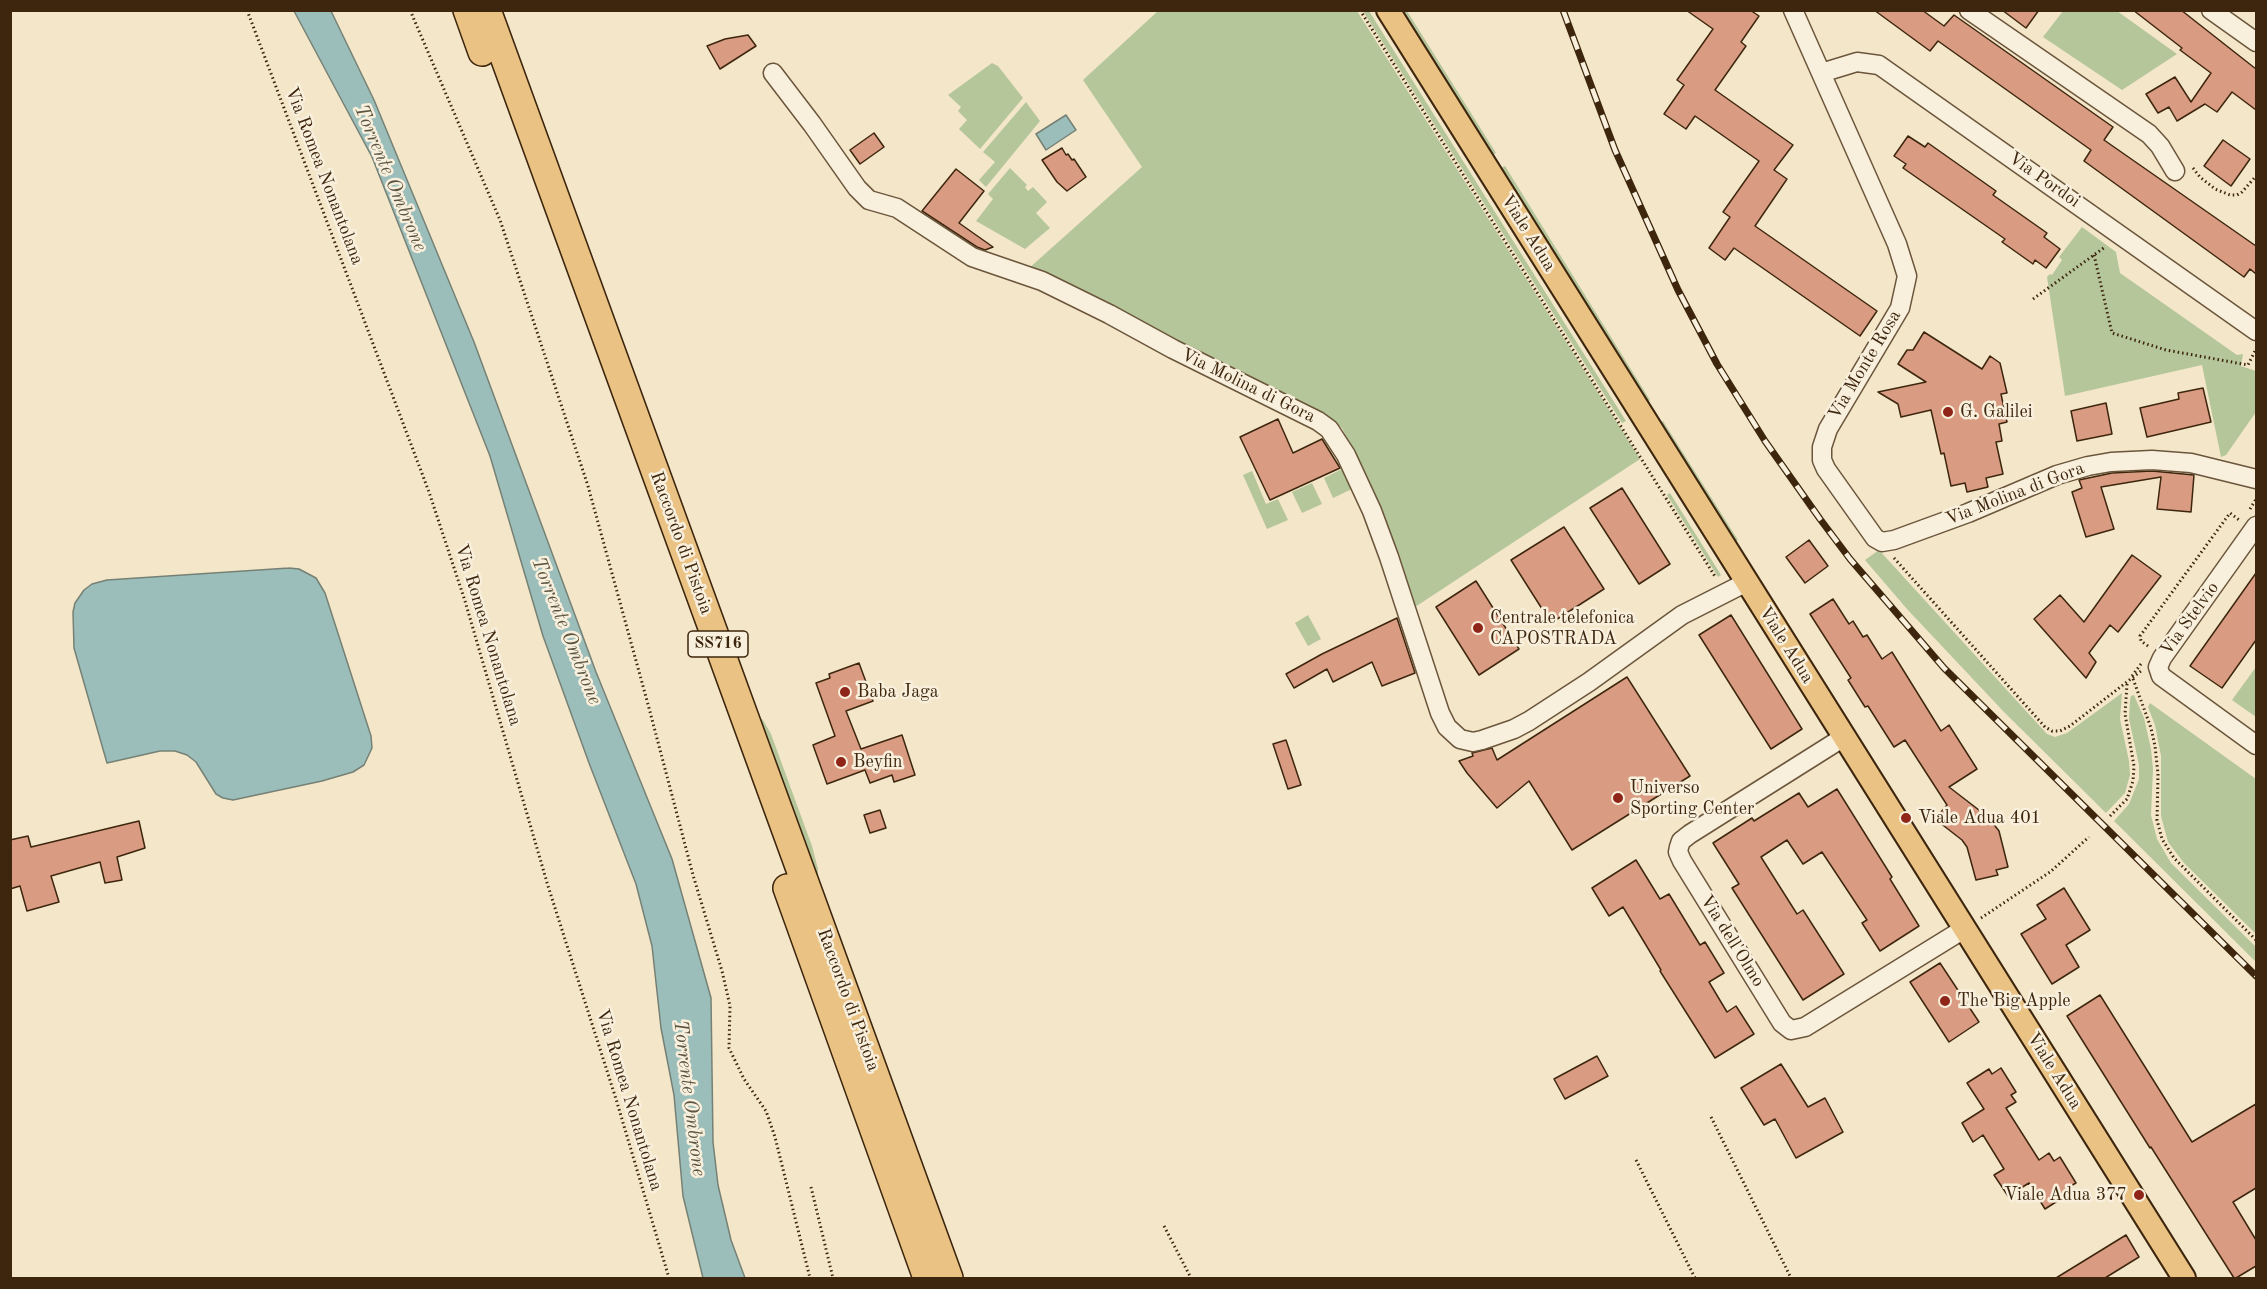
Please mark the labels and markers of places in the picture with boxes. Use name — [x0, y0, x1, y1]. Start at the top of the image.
place label: G. Galilei — [1960, 401, 2033, 423]
marker: G. Galilei — [1941, 405, 1955, 419]
place label: Centrale telefonica CAPOSTRADA — [1490, 607, 1635, 650]
marker: Centrale telefonica CAPOSTRADA — [1471, 621, 1485, 635]
place label: Baba Jaga — [857, 681, 939, 703]
marker: Baba Jaga — [838, 685, 852, 699]
place label: Beyfin — [853, 751, 902, 773]
marker: Beyfin — [834, 755, 848, 769]
place label: Universo Sporting Center — [1630, 777, 1754, 820]
marker: Universo Sporting Center — [1611, 791, 1625, 805]
place label: Viale Adua 401 — [1918, 807, 2041, 829]
marker: Viale Adua 401 — [1899, 811, 1913, 825]
place label: The Big Apple — [1957, 990, 2071, 1012]
marker: The Big Apple — [1938, 994, 1952, 1008]
place label: Viale Adua 377 — [2004, 1184, 2127, 1206]
marker: Viale Adua 377 — [2132, 1188, 2146, 1202]

